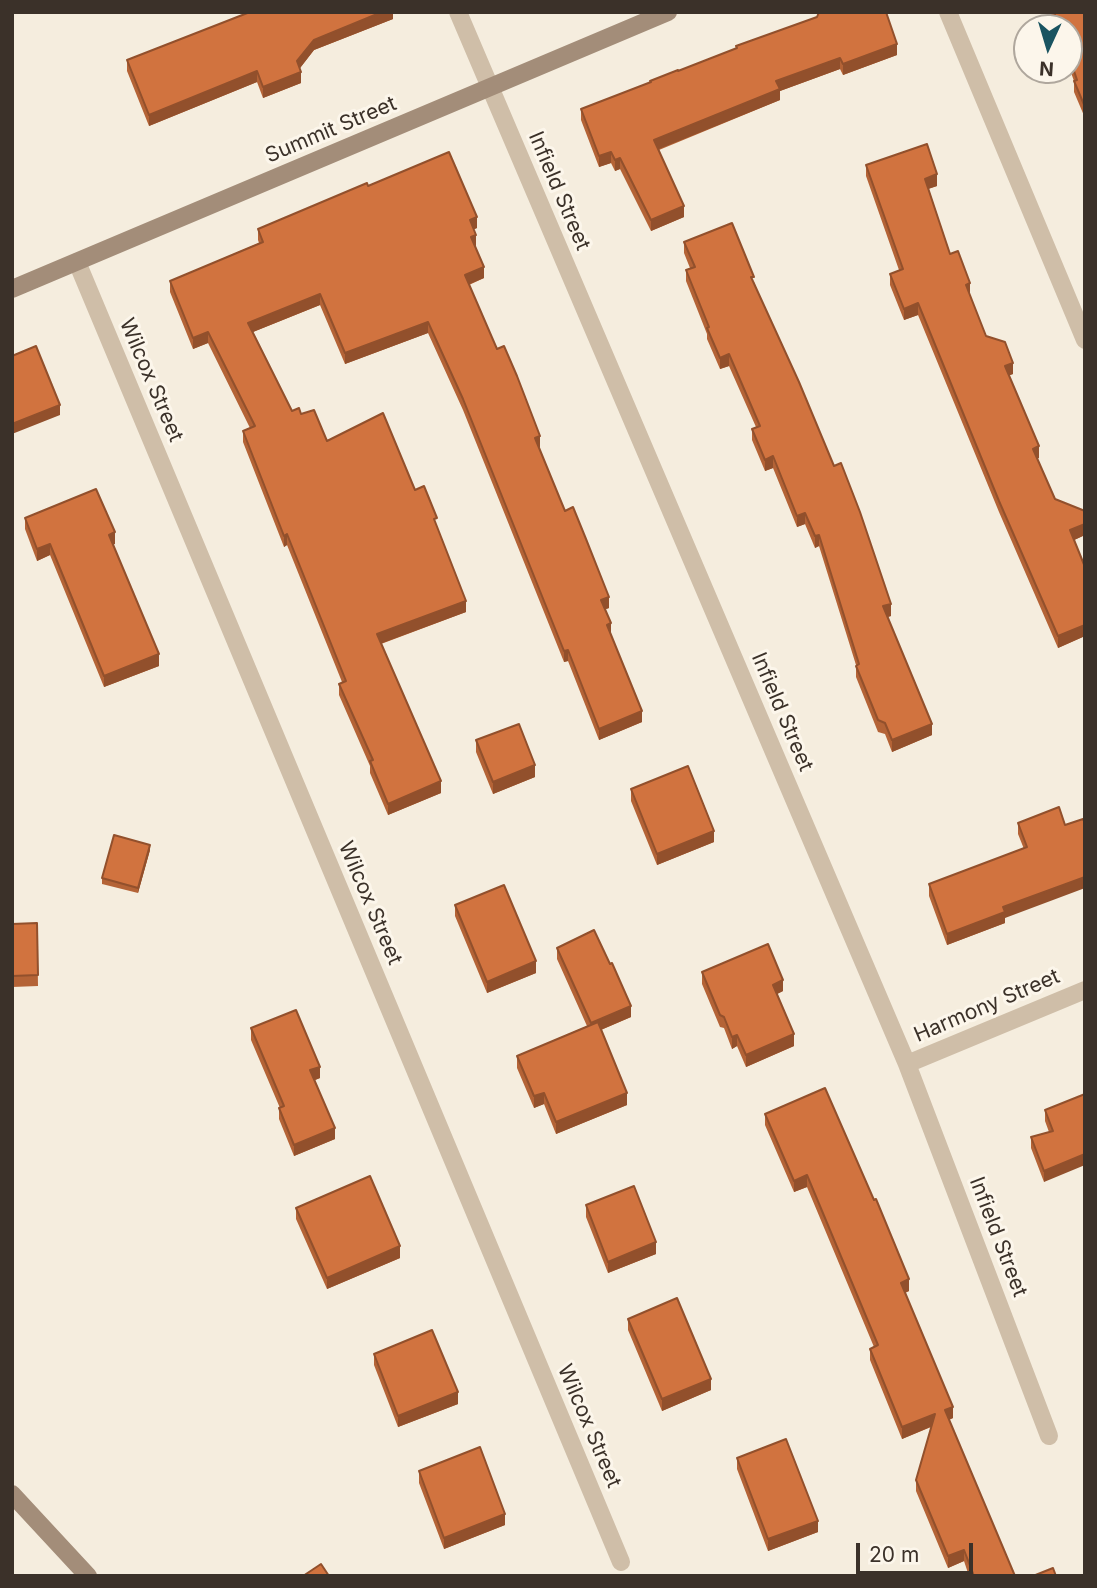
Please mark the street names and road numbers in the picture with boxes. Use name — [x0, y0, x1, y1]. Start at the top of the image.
street label: Summit Street — [262, 91, 400, 169]
street label: Infield Street — [523, 128, 595, 254]
street label: Wilcox Street — [114, 315, 188, 445]
street label: Infield Street — [746, 649, 818, 775]
street label: Wilcox Street — [333, 838, 407, 968]
street label: Harmony Street — [910, 964, 1064, 1048]
street label: Infield Street — [964, 1174, 1032, 1300]
street label: Wilcox Street — [552, 1361, 626, 1491]

